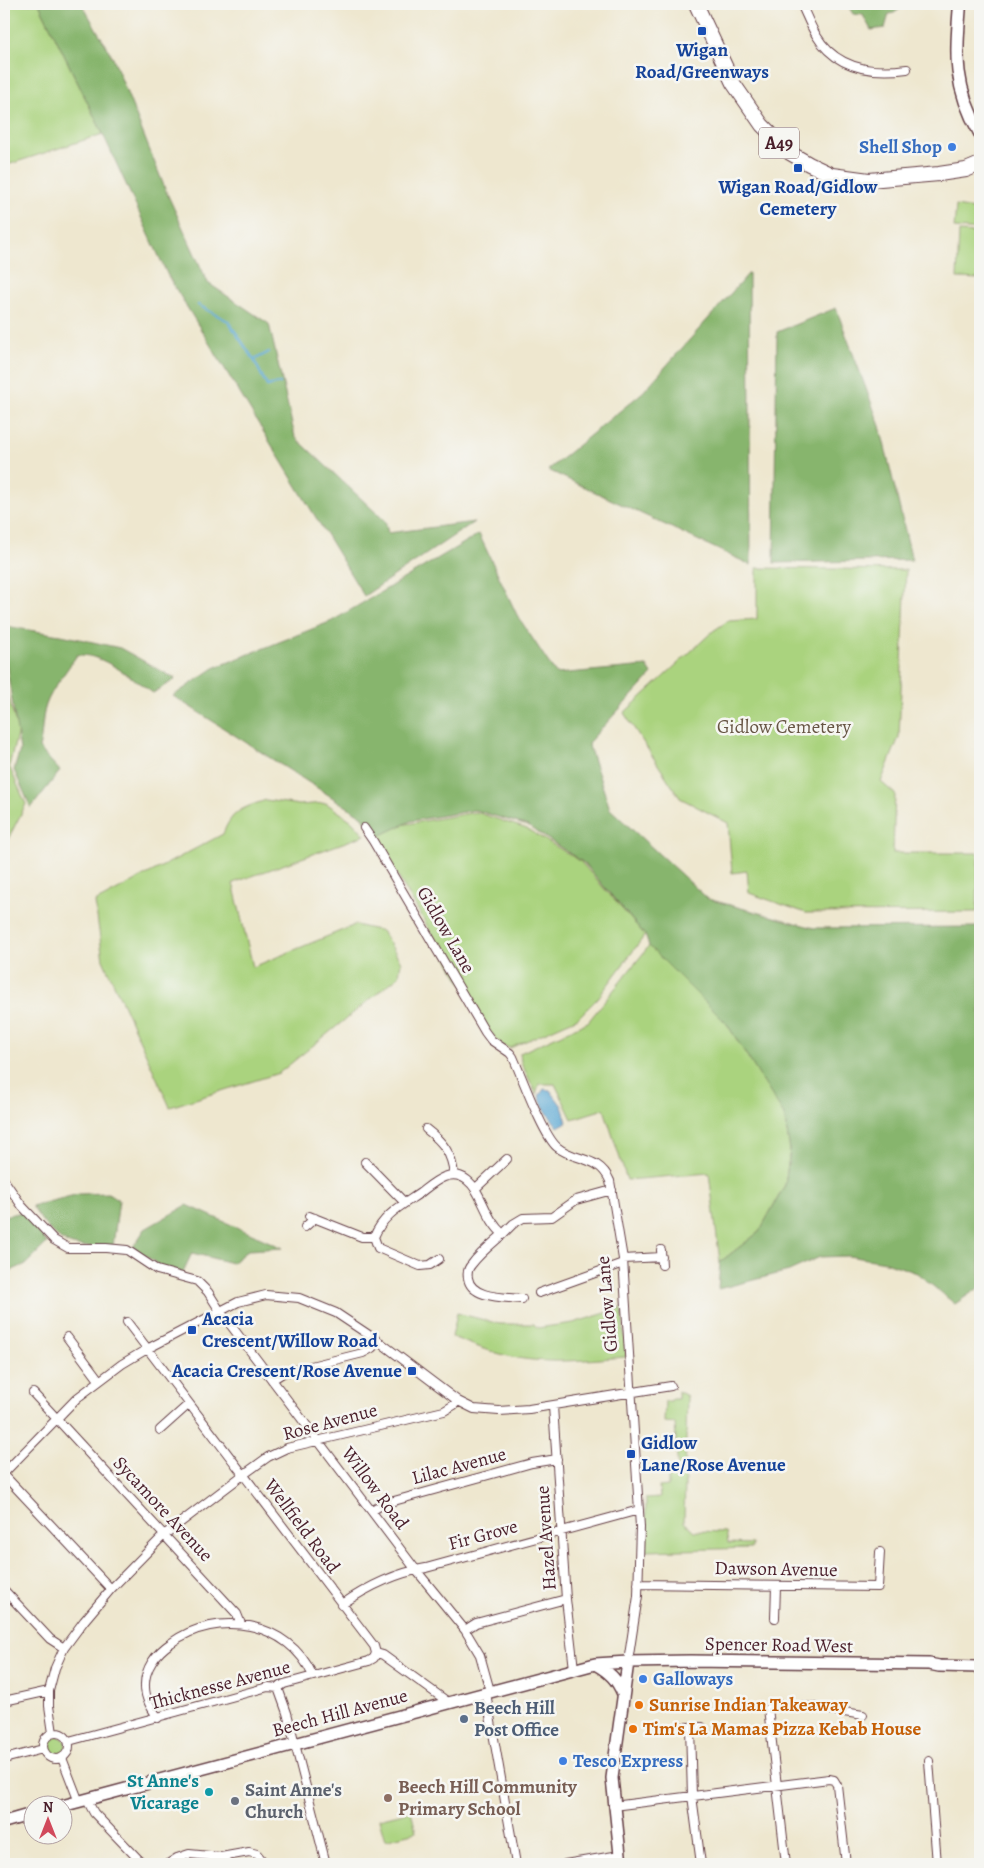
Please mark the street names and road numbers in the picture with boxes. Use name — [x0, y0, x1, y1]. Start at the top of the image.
road number: A49 — [759, 128, 799, 158]
street label: Gidlow Lane — [411, 882, 481, 978]
street label: Gidlow Lane — [590, 1255, 624, 1353]
street label: Rose Avenue — [280, 1397, 380, 1447]
street label: Willow Road — [335, 1440, 415, 1535]
street label: Lilac Avenue — [409, 1441, 509, 1491]
street label: Sycamore Avenue — [107, 1450, 219, 1568]
street label: Wellfield Road — [257, 1473, 347, 1579]
street label: Hazel Avenue — [529, 1485, 563, 1591]
street label: Fir Grove — [445, 1513, 521, 1557]
street label: Dawson Avenue — [714, 1555, 838, 1583]
street label: Spencer Road West — [705, 1631, 853, 1659]
street label: Thicknesse Avenue — [147, 1654, 293, 1716]
street label: Beech Hill Avenue — [269, 1682, 411, 1744]

